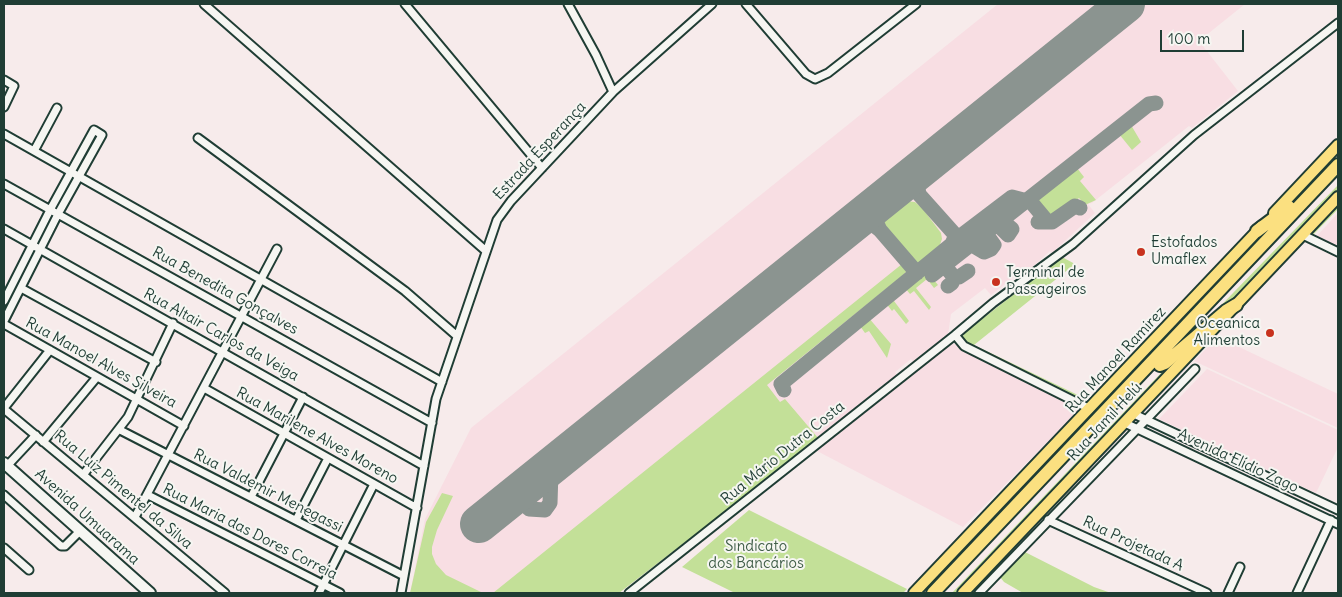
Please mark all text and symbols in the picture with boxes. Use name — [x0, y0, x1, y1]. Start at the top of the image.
scale bar — [1162, 20, 1246, 52]
text: 100 m — [1168, 29, 1210, 48]
street label: Estrada Esperança — [490, 98, 590, 204]
place label: Estofados Umaflex — [1151, 234, 1217, 269]
street label: Rua Benedita Gonçalves — [149, 243, 301, 339]
marker: Estofados Umaflex — [1135, 246, 1147, 258]
place label: Terminal de Passageiros — [1006, 264, 1086, 299]
marker: Terminal de Passageiros — [990, 276, 1002, 288]
street label: Rua Altair Carlos da Veiga — [140, 285, 302, 385]
street label: Rua Manoel Ramirez — [1062, 303, 1170, 417]
street label: Rua Manoel Alves Silveira — [22, 314, 180, 412]
place label: Oceanica Alimentos — [1194, 315, 1260, 350]
marker: Oceanica Alimentos — [1264, 327, 1276, 339]
street label: Rua Jamil Helú — [1064, 379, 1146, 465]
street label: Rua Marilene Alves Moreno — [233, 384, 401, 488]
street label: Rua Mário Dutra Costa — [718, 398, 848, 508]
street label: Avenida Elídio Zago — [1175, 425, 1301, 497]
street label: Rua Luiz Pimentel da Silva — [50, 427, 196, 553]
street label: Rua Valdemir Menegassi — [190, 446, 346, 536]
street label: Avenida Umuarama — [31, 465, 143, 569]
street label: Rua Maria das Dores Correia — [160, 480, 340, 584]
street label: Rua Projetada A — [1080, 513, 1186, 575]
park label: Sindicato dos Bancários — [708, 538, 804, 573]

